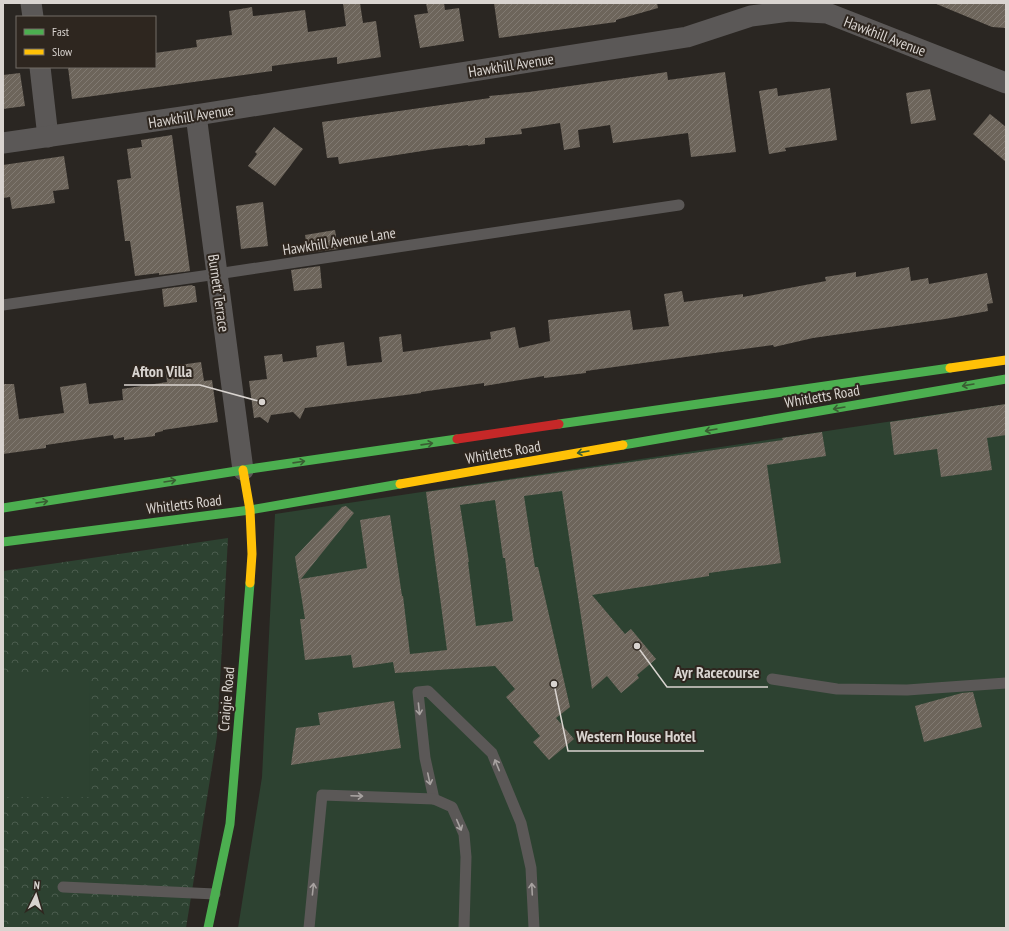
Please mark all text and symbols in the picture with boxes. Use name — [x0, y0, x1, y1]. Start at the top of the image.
street label: Hawkhill Avenue — [841, 12, 929, 60]
legend — [16, 16, 156, 68]
text: Fast — [52, 24, 70, 39]
text: Slow — [52, 44, 73, 59]
street label: Hawkhill Avenue — [467, 49, 555, 81]
street label: Hawkhill Avenue — [147, 100, 235, 132]
street label: Hawkhill Avenue Lane — [281, 223, 397, 259]
street label: Burnett Terrace — [204, 253, 234, 333]
callout: Afton Villa — [124, 357, 200, 385]
text: Afton Villa — [131, 361, 192, 381]
street label: Whitletts Road — [783, 380, 861, 412]
one-way arrow — [961, 382, 974, 390]
one-way arrow — [833, 404, 846, 412]
one-way arrow — [705, 426, 718, 434]
street label: Whitletts Road — [464, 436, 542, 468]
one-way arrow — [420, 440, 433, 448]
one-way arrow — [577, 448, 590, 456]
one-way arrow — [292, 458, 305, 466]
one-way arrow — [163, 477, 176, 485]
street label: Whitletts Road — [145, 490, 223, 518]
one-way arrow — [35, 497, 48, 505]
callout: Ayr Racecourse — [667, 659, 768, 687]
text: Ayr Racecourse — [673, 662, 760, 682]
street label: Craigie Road — [214, 666, 238, 732]
one-way arrow — [416, 703, 423, 716]
callout: Western House Hotel — [568, 723, 704, 751]
text: Western House Hotel — [575, 726, 696, 746]
one-way arrow — [493, 759, 500, 771]
one-way arrow — [426, 772, 434, 785]
one-way arrow — [350, 792, 363, 800]
one-way arrow — [456, 818, 464, 830]
north arrow — [16, 875, 56, 915]
text: N — [33, 878, 40, 892]
one-way arrow — [309, 883, 316, 896]
one-way arrow — [529, 883, 536, 896]

